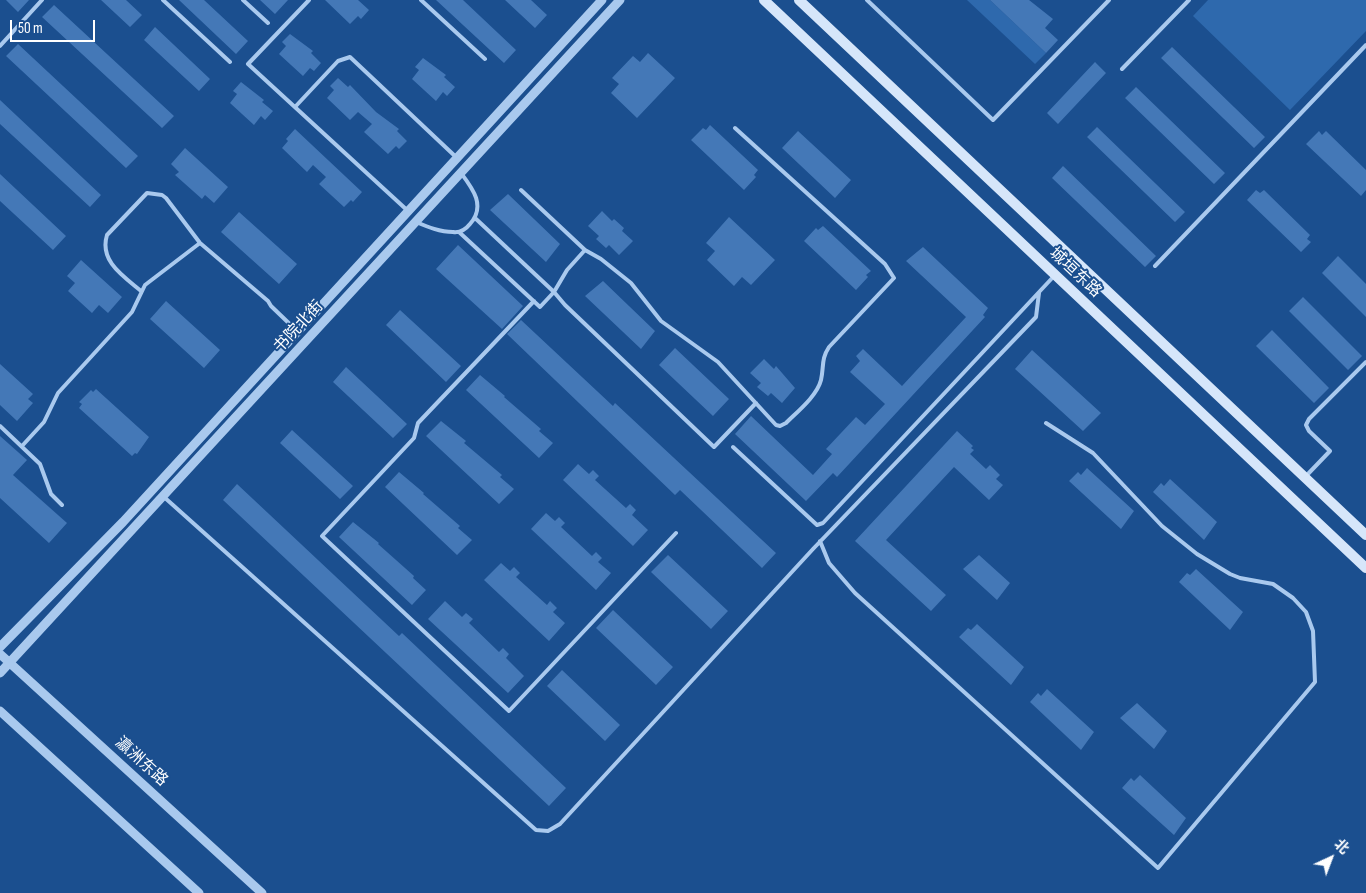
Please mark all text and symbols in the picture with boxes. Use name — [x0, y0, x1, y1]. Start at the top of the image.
scale bar — [12, 10, 98, 42]
text: 50 m — [18, 19, 43, 38]
street label: 城垣东路 — [1045, 244, 1105, 302]
street label: 书院北街 — [270, 297, 328, 357]
street label: 瀛洲东路 — [111, 733, 171, 791]
north arrow — [1306, 833, 1356, 883]
text: 北 — [1331, 836, 1352, 858]

